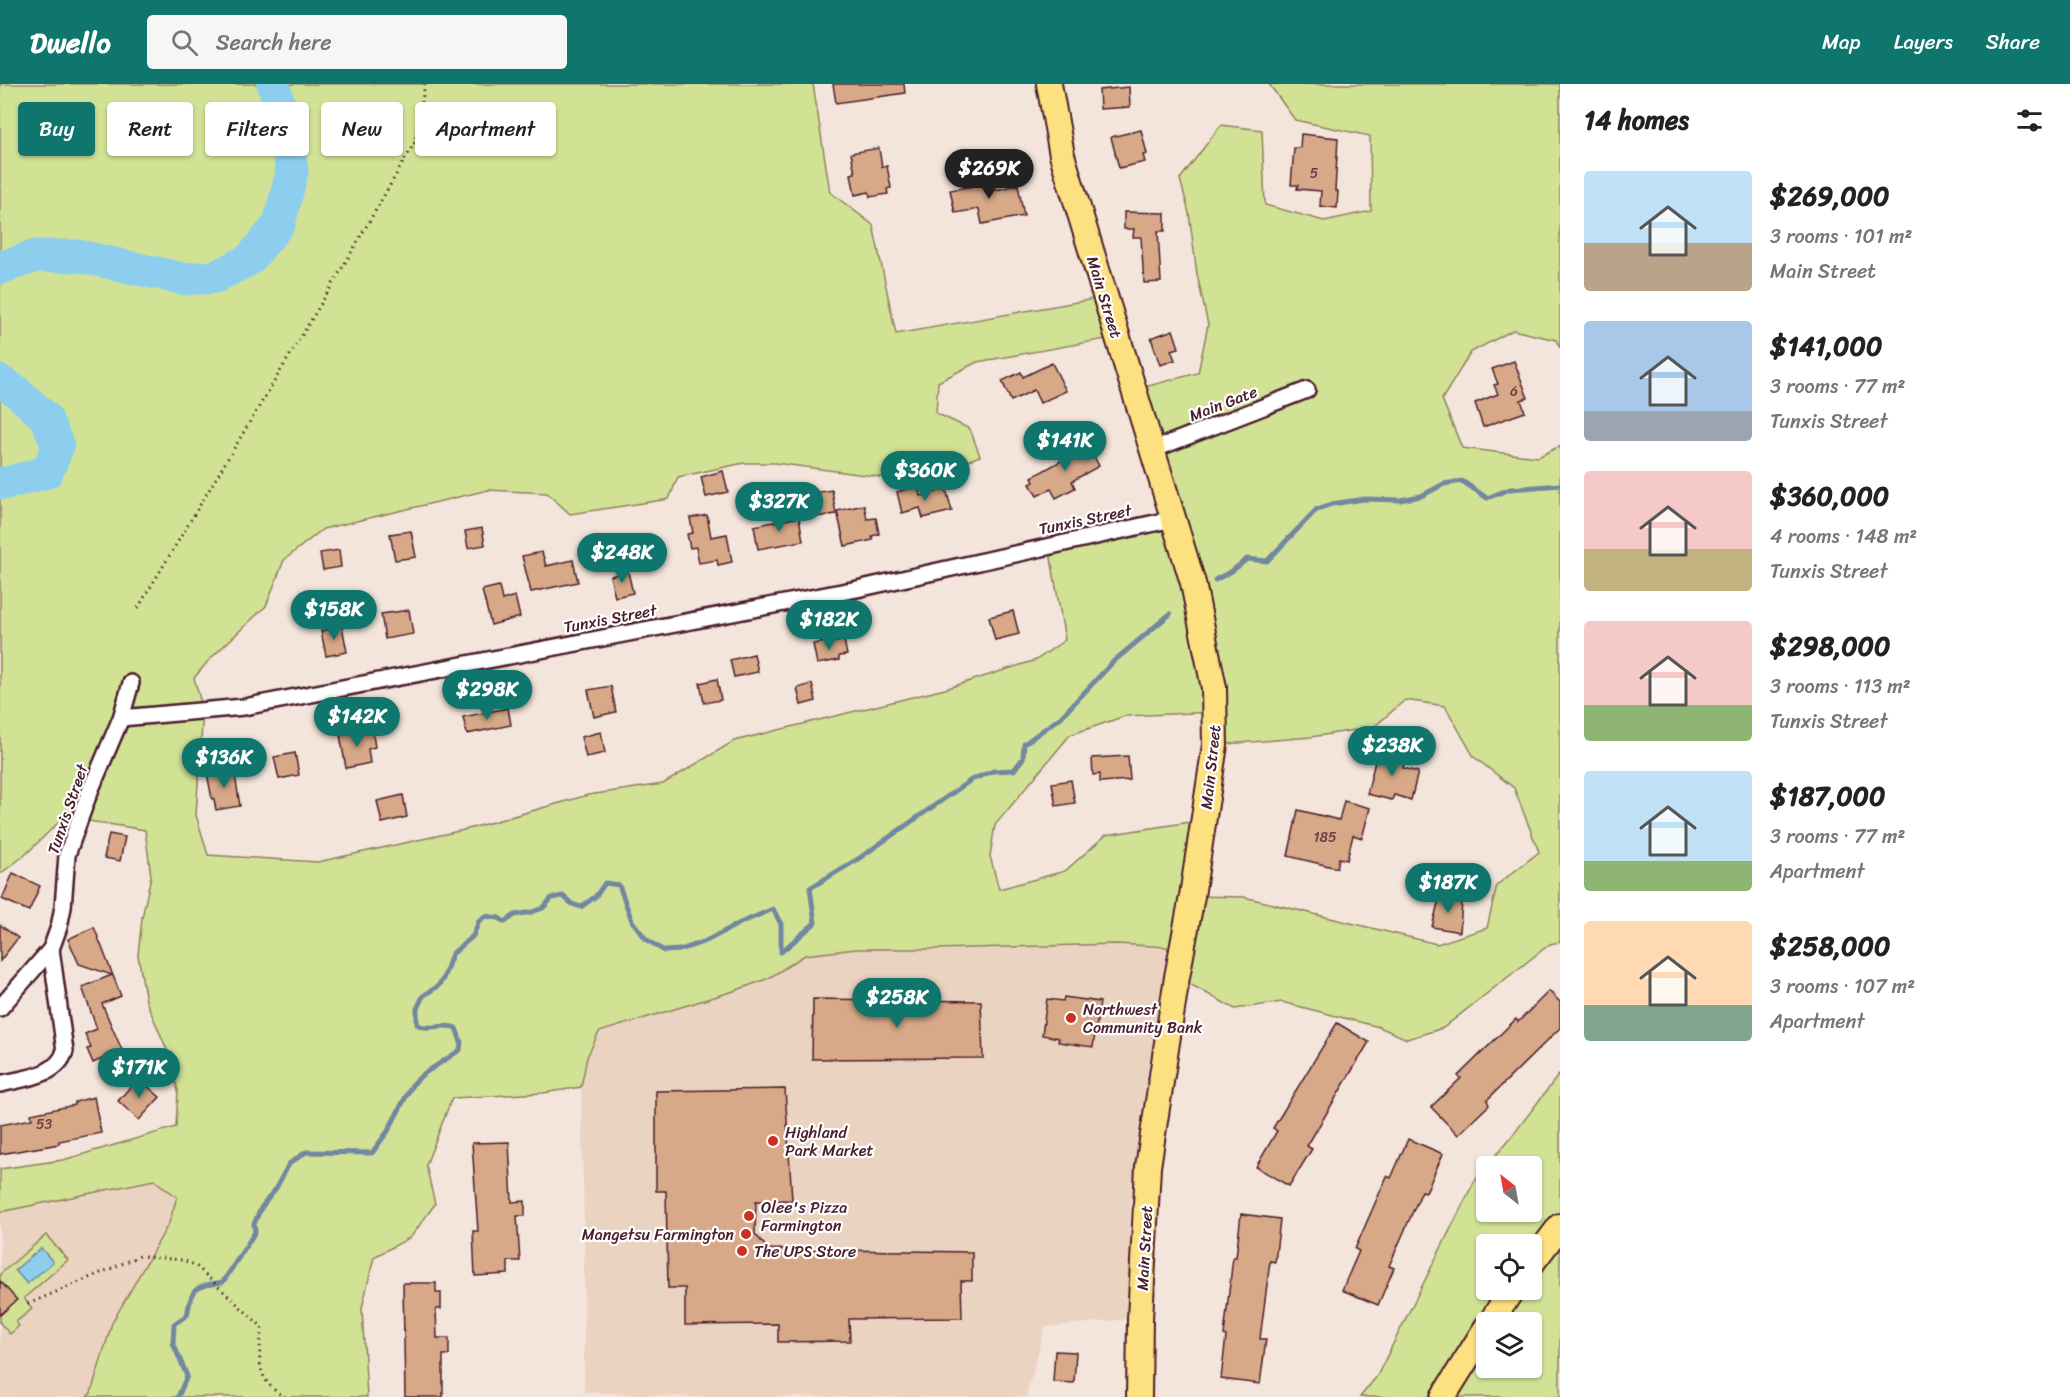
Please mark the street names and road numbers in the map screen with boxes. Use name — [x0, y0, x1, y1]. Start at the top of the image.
street label: Main Street — [1078, 252, 1131, 342]
street label: Main Gate — [1185, 377, 1262, 430]
street label: Tunxis Street — [1036, 495, 1135, 543]
street label: Tunxis Street — [561, 595, 660, 642]
street label: Main Street — [1192, 723, 1229, 811]
street label: Tunxis Street — [38, 760, 97, 858]
street label: Main Street — [1128, 1205, 1161, 1291]

